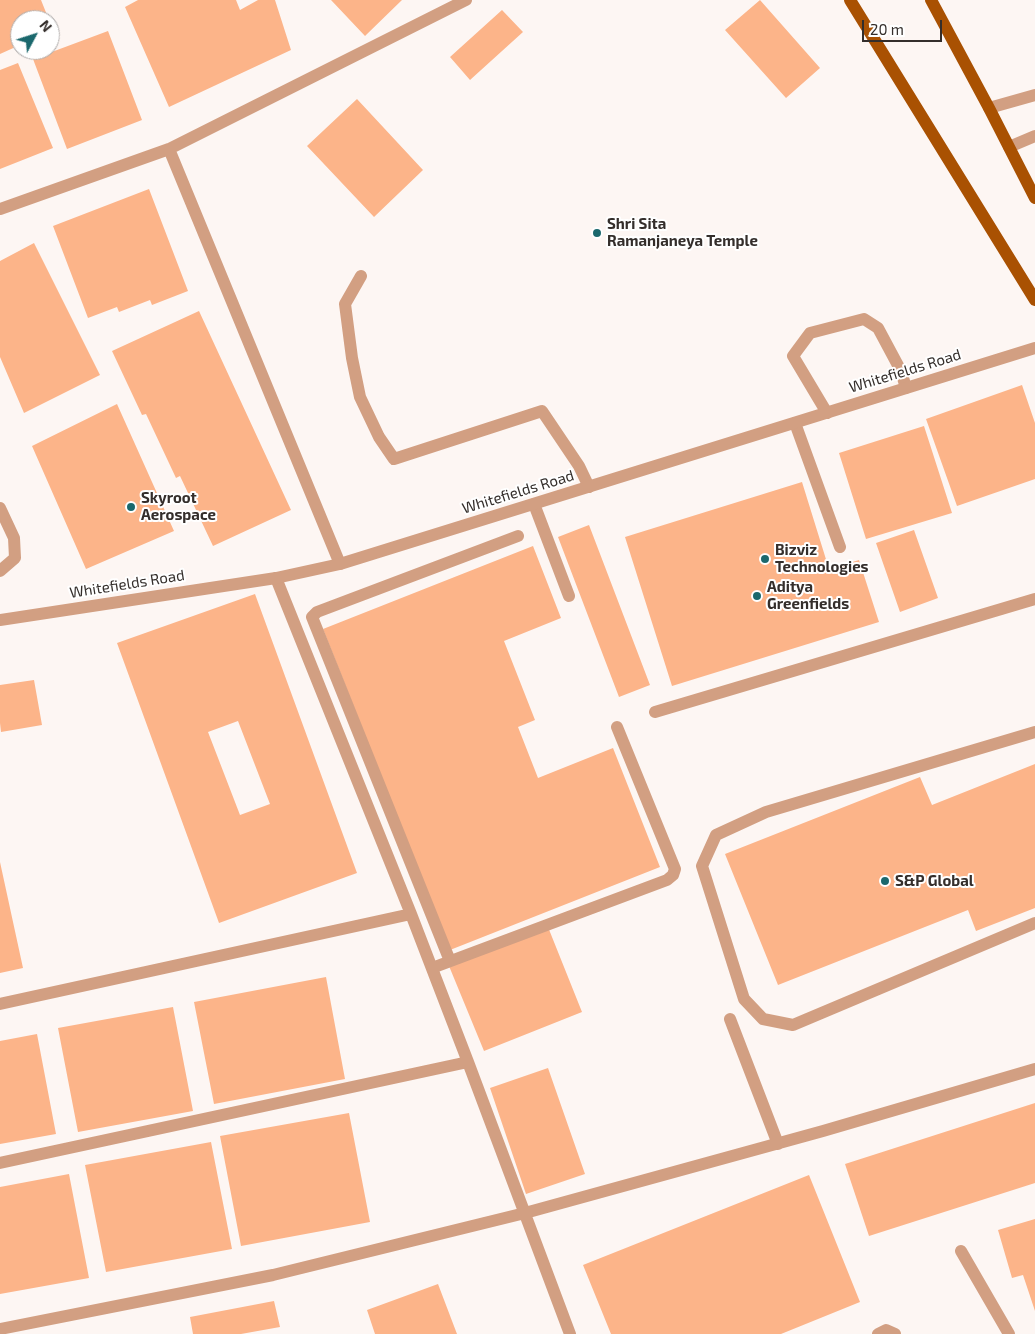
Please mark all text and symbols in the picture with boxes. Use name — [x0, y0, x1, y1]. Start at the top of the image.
north arrow — [10, 10, 60, 60]
scale bar — [865, 10, 945, 42]
text: N — [36, 16, 56, 35]
text: 20 m — [870, 20, 904, 38]
place label: Shri Sita Ramanjaneya Temple — [607, 215, 758, 250]
marker: Shri Sita Ramanjaneya Temple — [591, 227, 603, 239]
street label: Whitefields Road — [847, 345, 963, 397]
street label: Whitefields Road — [460, 466, 576, 518]
place label: Skyroot Aerospace — [141, 489, 216, 524]
marker: Skyroot Aerospace — [125, 501, 137, 513]
place label: Bizviz Technologies — [775, 541, 869, 576]
marker: Bizviz Technologies — [759, 553, 771, 565]
street label: Whitefields Road — [68, 566, 186, 602]
place label: Aditya Greenfields — [767, 578, 849, 613]
marker: Aditya Greenfields — [751, 590, 763, 602]
place label: S&P Global — [895, 872, 974, 890]
marker: S&P Global — [879, 875, 891, 887]

